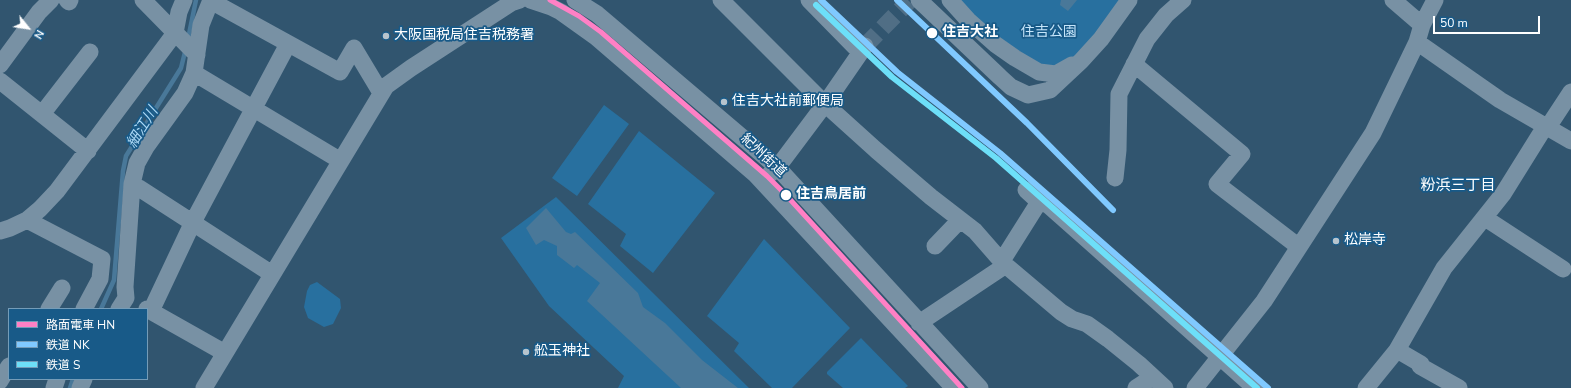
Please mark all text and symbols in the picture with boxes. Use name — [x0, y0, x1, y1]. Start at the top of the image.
north arrow — [8, 8, 48, 48]
scale bar — [1435, 8, 1542, 34]
text: 50 m — [1440, 15, 1468, 31]
place label: 住吉大社 — [942, 25, 998, 41]
park label: 住吉公園 — [1021, 25, 1077, 41]
marker: 住吉大社 — [925, 26, 939, 40]
text: N — [30, 27, 47, 42]
place label: 大阪国税局住吉税務署 — [394, 28, 534, 44]
marker: 大阪国税局住吉税務署 — [381, 31, 391, 41]
place label: 住吉大社前郵便局 — [732, 94, 844, 110]
marker: 住吉大社前郵便局 — [719, 97, 729, 107]
water label: 細江川 — [123, 104, 163, 152]
street label: 紀州街道 — [737, 131, 789, 181]
district label: 粉浜三丁目 — [1421, 177, 1495, 195]
place label: 住吉鳥居前 — [796, 187, 866, 203]
marker: 住吉鳥居前 — [779, 188, 793, 202]
place label: 松岸寺 — [1344, 233, 1386, 249]
marker: 松岸寺 — [1331, 236, 1341, 246]
legend — [8, 308, 148, 380]
text: 路面電車 HN — [46, 317, 115, 333]
text: 鉄道 NK — [46, 337, 89, 353]
place label: 舩玉神社 — [534, 344, 590, 360]
marker: 舩玉神社 — [521, 347, 531, 357]
text: 鉄道 S — [46, 357, 80, 373]

